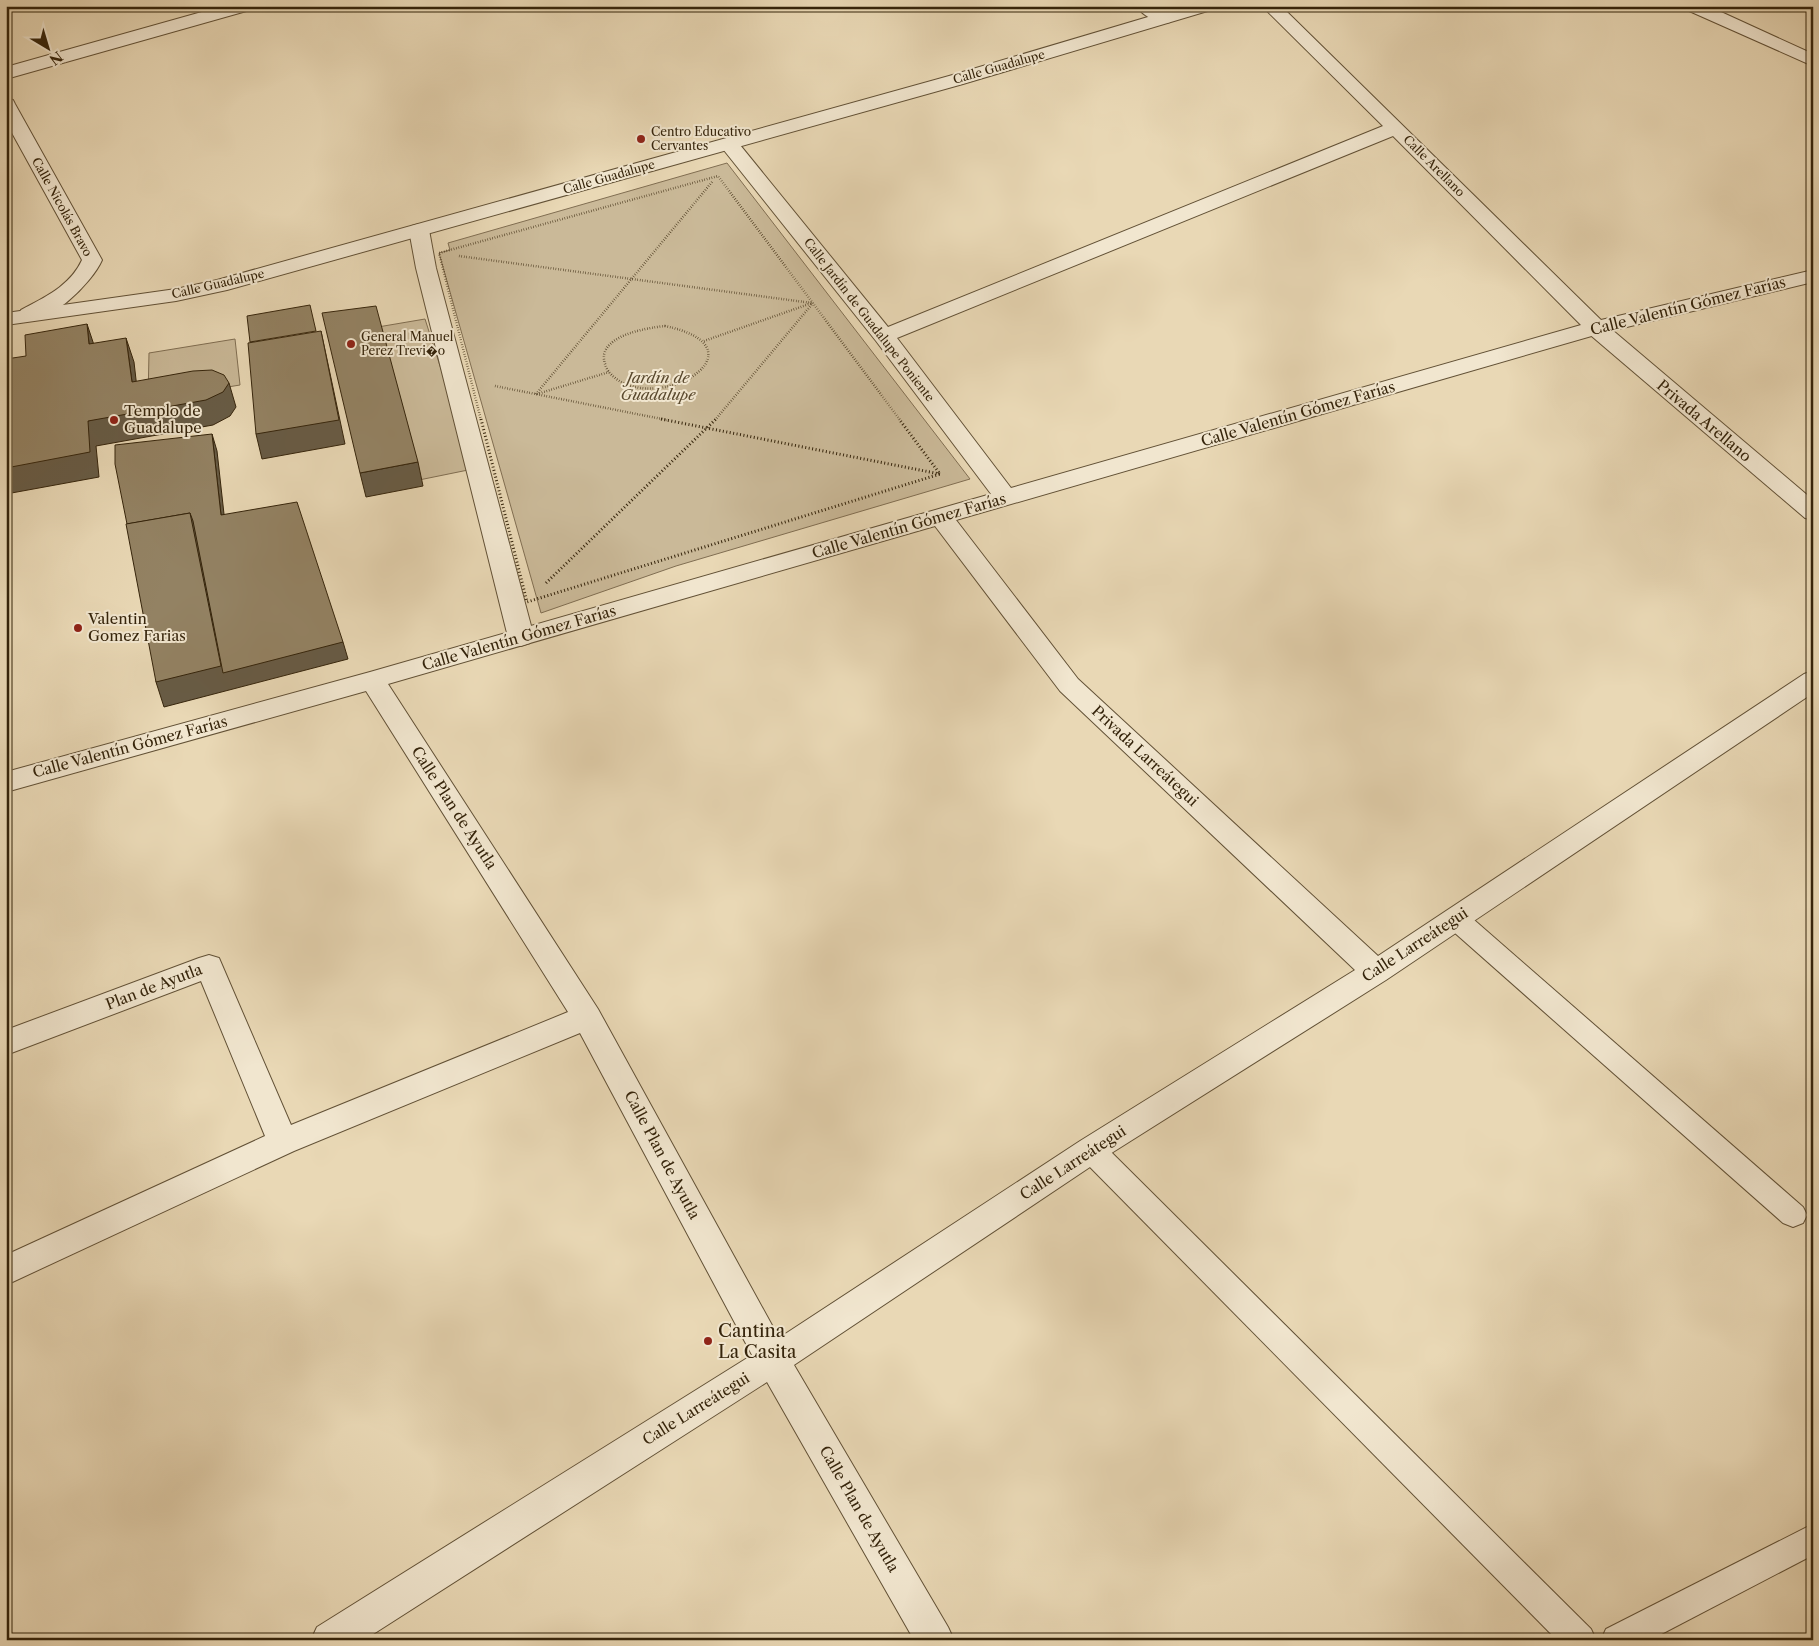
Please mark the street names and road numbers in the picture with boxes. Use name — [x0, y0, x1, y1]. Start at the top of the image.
street label: Calle Guadalupe — [951, 46, 1047, 87]
street label: Calle Arellano — [1400, 132, 1468, 200]
street label: Calle Nicolás Bravo — [29, 155, 96, 259]
street label: Calle Guadalupe — [561, 156, 657, 197]
street label: Calle Jardín de Guadalupe Poniente — [801, 235, 938, 405]
street label: Calle Guadalupe — [170, 265, 266, 301]
street label: Calle Valentín Gómez Farías — [1588, 272, 1788, 339]
street label: Privada Arellano — [1653, 376, 1755, 466]
street label: Calle Valentín Gómez Farías — [1199, 377, 1397, 450]
street label: Calle Valentín Gómez Farías — [810, 489, 1008, 562]
street label: Calle Valentín Gómez Farías — [420, 601, 618, 674]
street label: Privada Larreátegui — [1088, 701, 1203, 810]
street label: Calle Valentín Gómez Farías — [30, 711, 229, 782]
street label: Calle Plan de Ayutla — [408, 743, 501, 873]
street label: Calle Larreátegui — [1358, 903, 1472, 986]
street label: Plan de Ayutla — [103, 959, 205, 1014]
street label: Calle Plan de Ayutla — [621, 1087, 704, 1222]
street label: Calle Larreátegui — [1016, 1121, 1130, 1204]
street label: Calle Larreátegui — [639, 1368, 753, 1449]
street label: Calle Plan de Ayutla — [816, 1442, 903, 1575]

